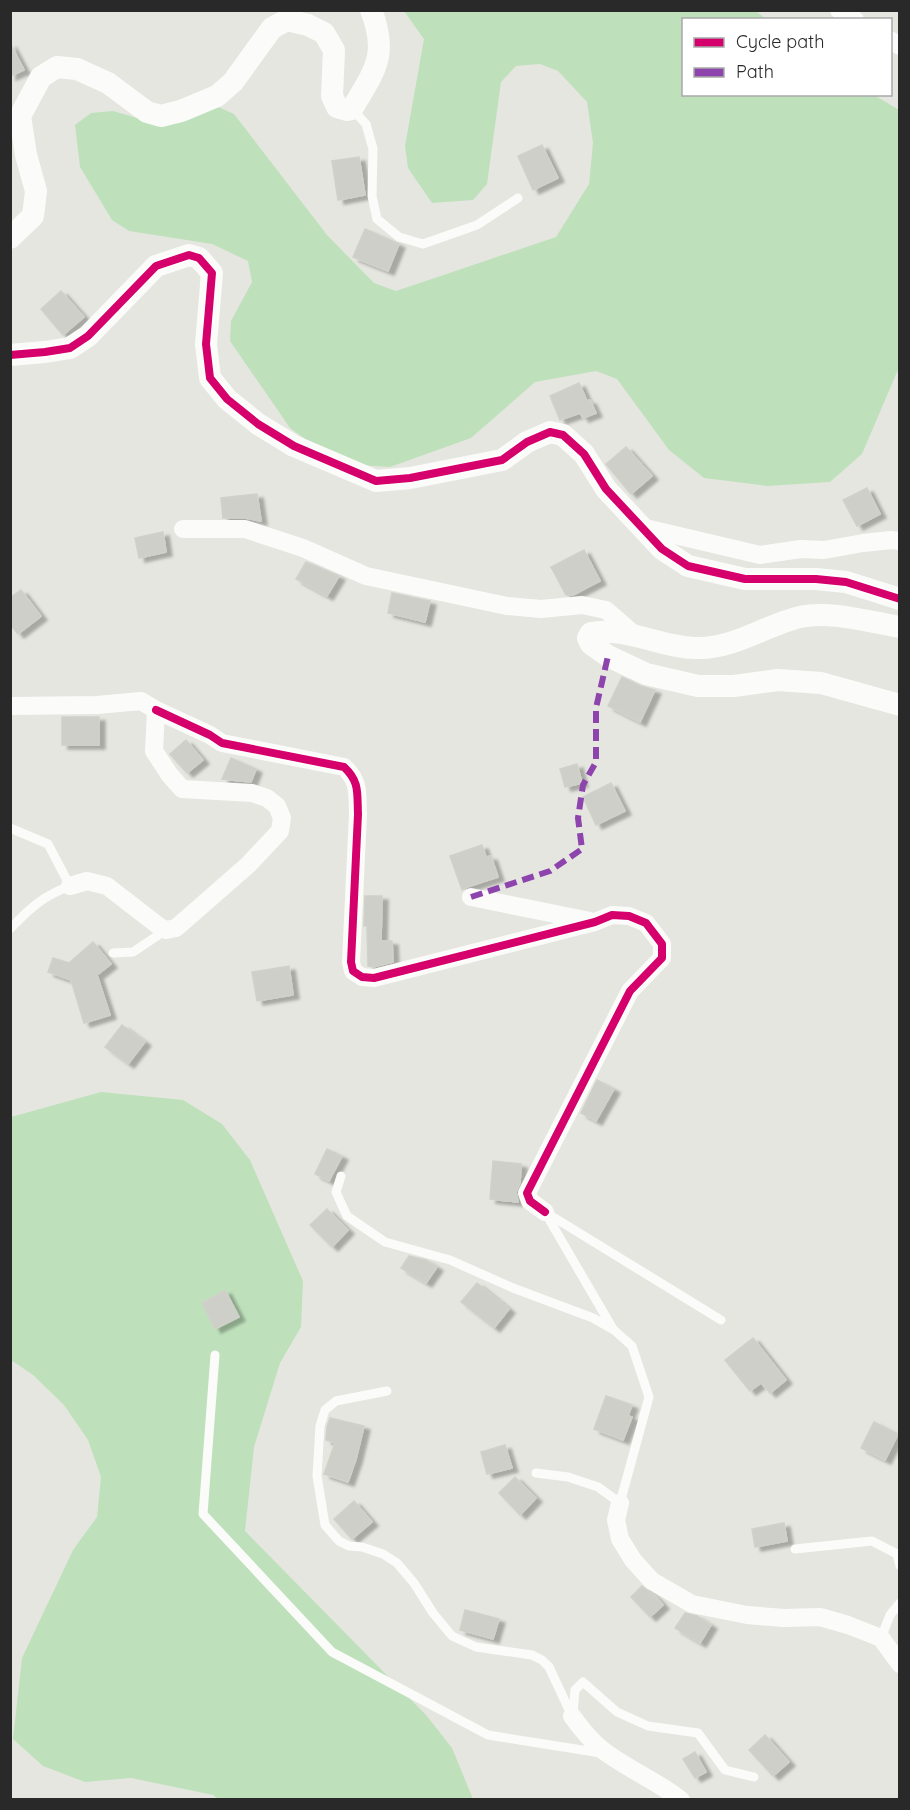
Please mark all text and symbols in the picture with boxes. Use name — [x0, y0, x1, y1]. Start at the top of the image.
legend — [682, 18, 892, 96]
text: Cycle path — [736, 30, 824, 53]
text: Path — [736, 60, 774, 83]

